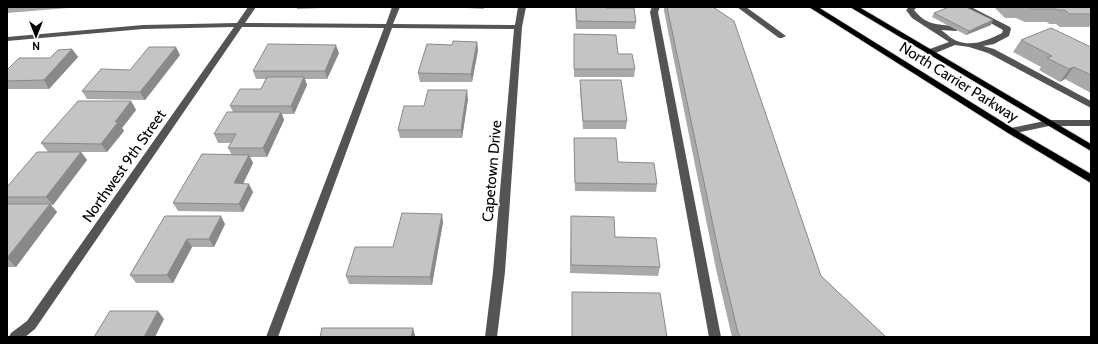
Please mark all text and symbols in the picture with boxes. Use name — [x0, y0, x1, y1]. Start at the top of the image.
north arrow — [16, 16, 56, 56]
street label: North Carrier Parkway — [896, 38, 1022, 126]
text: N — [32, 39, 40, 53]
street label: Northwest 9th Street — [78, 106, 170, 226]
street label: Capetown Drive — [479, 119, 505, 223]

